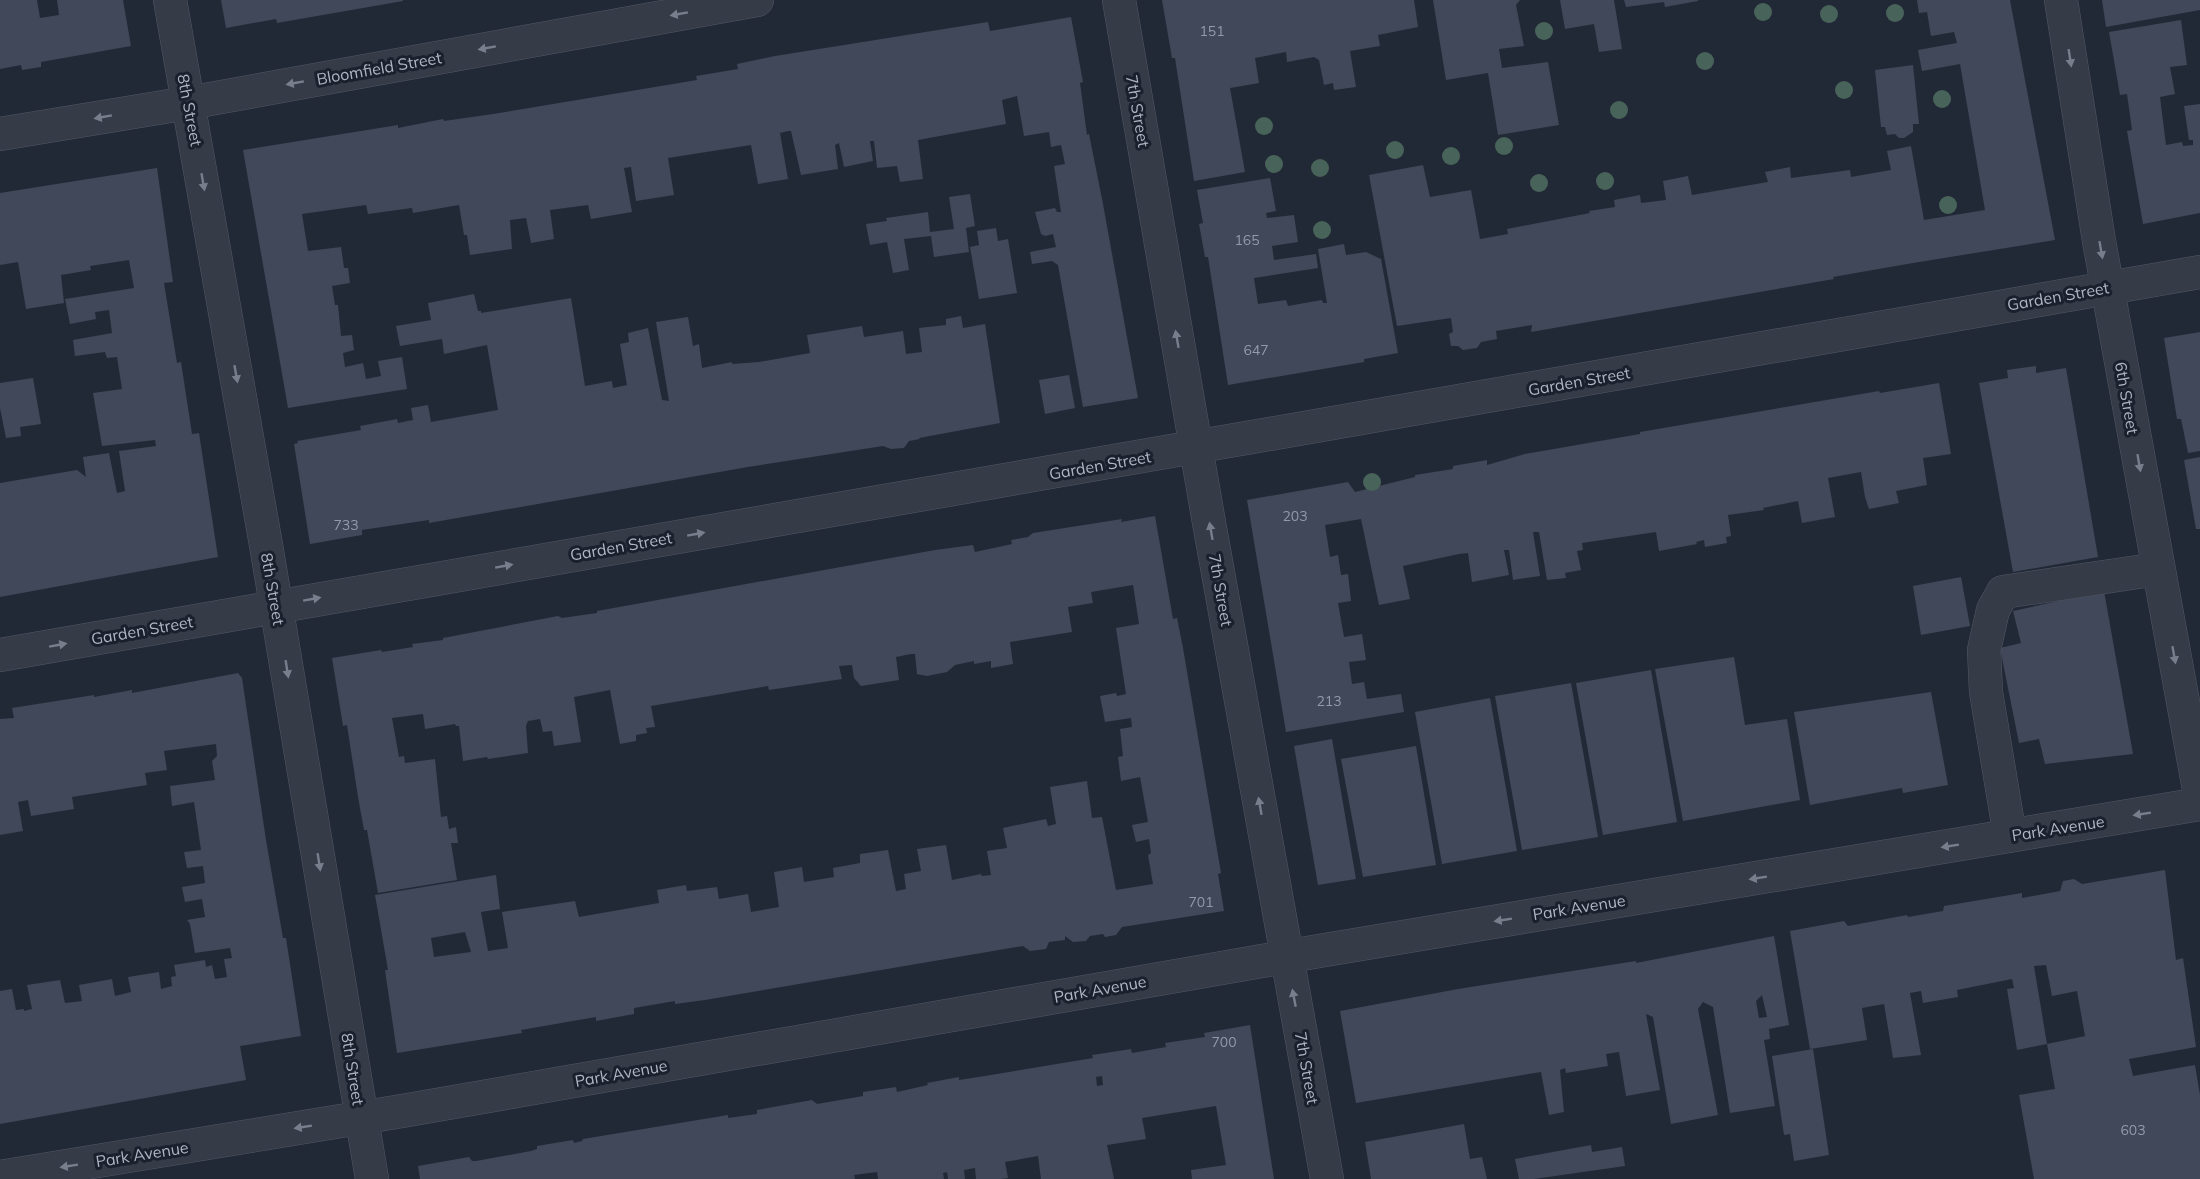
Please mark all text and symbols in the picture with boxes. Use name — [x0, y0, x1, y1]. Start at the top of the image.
one-way arrow — [669, 10, 688, 19]
house number: 151 — [1199, 22, 1225, 40]
one-way arrow — [477, 44, 496, 53]
street label: Bloomfield Street — [315, 47, 444, 89]
one-way arrow — [2066, 48, 2075, 67]
street label: 8th Street — [173, 72, 207, 148]
street label: 7th Street — [1122, 73, 1154, 149]
one-way arrow — [285, 78, 304, 87]
one-way arrow — [93, 113, 112, 122]
one-way arrow — [199, 172, 208, 191]
house number: 165 — [1234, 231, 1260, 249]
one-way arrow — [2096, 241, 2105, 260]
street label: Garden Street — [2005, 277, 2111, 315]
one-way arrow — [1172, 329, 1181, 348]
house number: 647 — [1243, 341, 1269, 359]
street label: 6th Street — [2111, 360, 2143, 436]
street label: Garden Street — [1526, 362, 1632, 400]
one-way arrow — [232, 364, 241, 383]
street label: Garden Street — [1047, 446, 1153, 484]
one-way arrow — [2135, 454, 2144, 473]
house number: 203 — [1282, 507, 1308, 525]
house number: 733 — [333, 516, 359, 534]
one-way arrow — [1206, 521, 1215, 540]
street label: Garden Street — [568, 527, 674, 565]
one-way arrow — [687, 529, 706, 538]
street label: 8th Street — [257, 551, 289, 627]
street label: 7th Street — [1205, 552, 1237, 628]
one-way arrow — [494, 562, 513, 571]
one-way arrow — [302, 594, 321, 603]
street label: Garden Street — [89, 611, 195, 649]
one-way arrow — [48, 640, 67, 649]
one-way arrow — [2170, 645, 2179, 664]
one-way arrow — [282, 660, 291, 679]
house number: 213 — [1316, 692, 1342, 710]
one-way arrow — [1255, 796, 1264, 815]
one-way arrow — [2133, 809, 2152, 818]
street label: Park Avenue — [2010, 811, 2106, 845]
one-way arrow — [1940, 841, 1959, 850]
one-way arrow — [314, 852, 323, 871]
one-way arrow — [1748, 873, 1767, 882]
street label: Park Avenue — [1531, 890, 1627, 924]
house number: 701 — [1188, 893, 1214, 911]
one-way arrow — [1493, 916, 1512, 925]
street label: Park Avenue — [1052, 971, 1148, 1007]
one-way arrow — [1289, 988, 1298, 1007]
street label: 7th Street — [1291, 1030, 1323, 1106]
street label: 8th Street — [337, 1031, 369, 1107]
house number: 700 — [1211, 1033, 1237, 1051]
street label: Park Avenue — [573, 1055, 669, 1091]
house number: 603 — [2120, 1121, 2146, 1139]
one-way arrow — [293, 1123, 312, 1132]
street label: Park Avenue — [94, 1137, 190, 1171]
one-way arrow — [59, 1162, 78, 1171]

